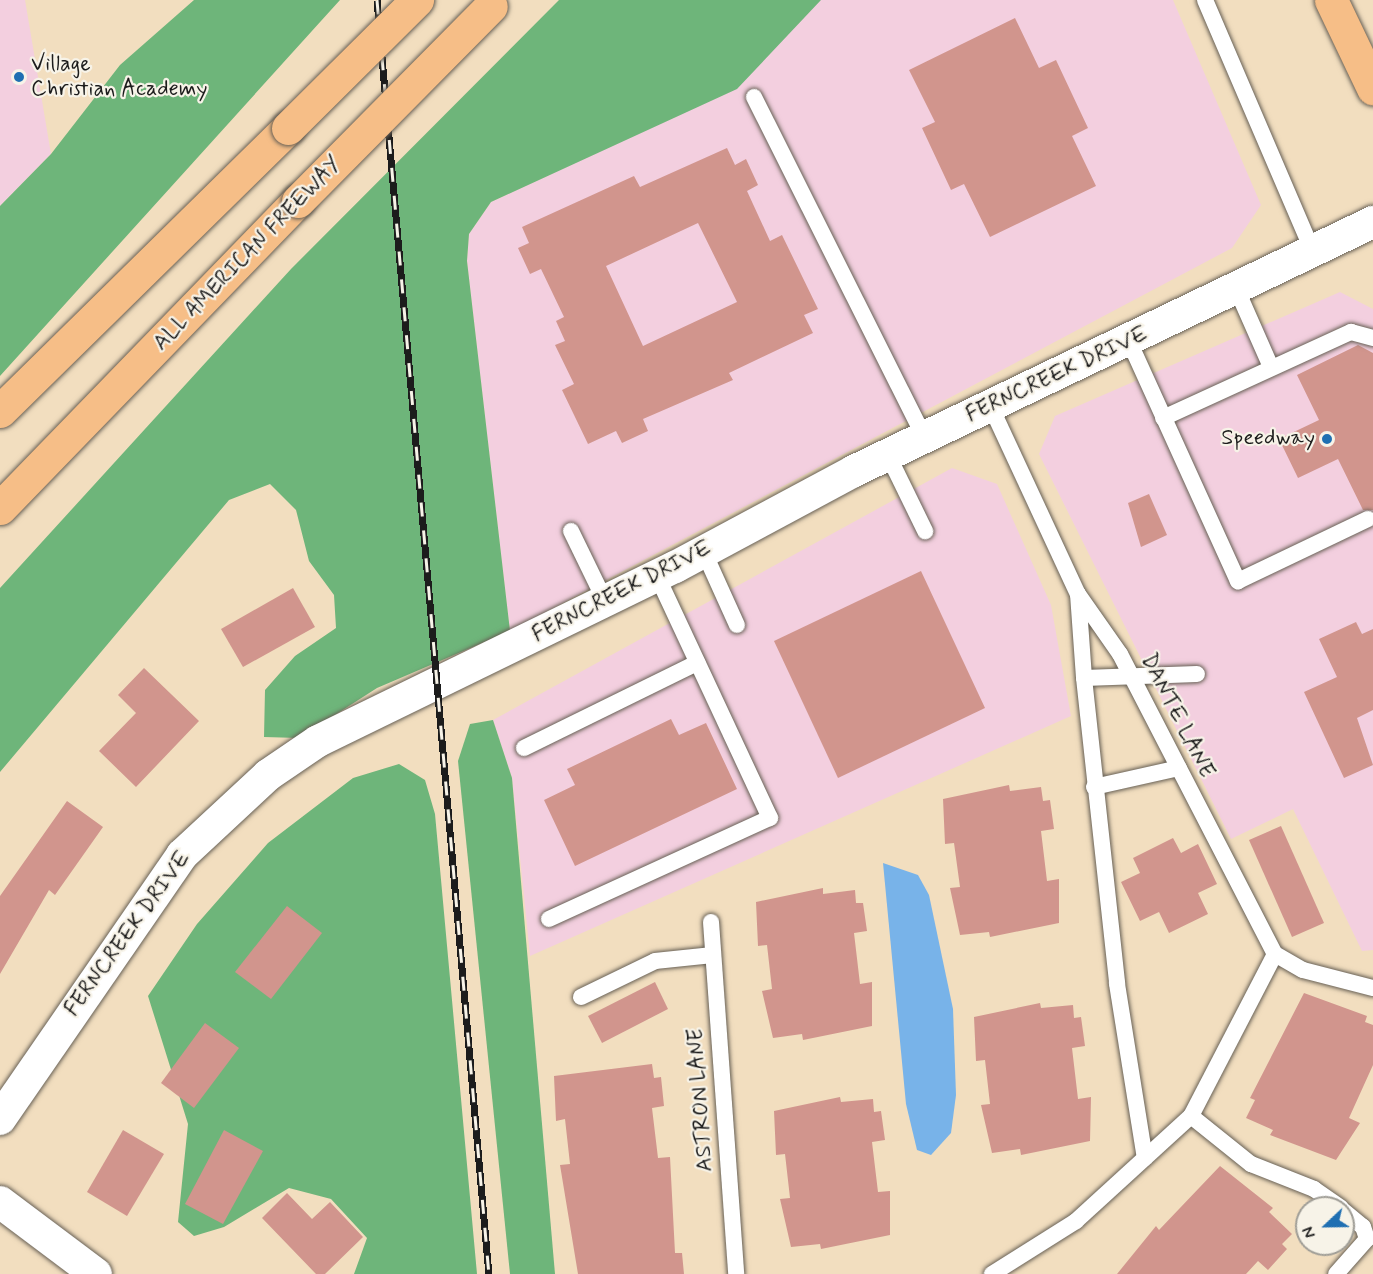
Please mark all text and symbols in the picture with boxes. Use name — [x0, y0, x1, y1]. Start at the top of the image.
place label: Village Christian Academy — [31, 51, 211, 102]
marker: Village Christian Academy — [12, 70, 26, 84]
street label: ALL AMERICAN FREEWAY — [148, 151, 348, 357]
street label: FERNCREEK DRIVE — [962, 321, 1152, 429]
place label: Speedway — [1221, 426, 1315, 452]
marker: Speedway — [1320, 432, 1334, 446]
street label: FERNCREEK DRIVE — [528, 535, 716, 649]
street label: DANTE LANE — [1134, 649, 1220, 783]
street label: FERNCREEK DRIVE — [59, 846, 197, 1022]
street label: ASTRON LANE — [683, 1025, 719, 1175]
north arrow — [1295, 1196, 1355, 1256]
text: N — [1298, 1223, 1321, 1241]

